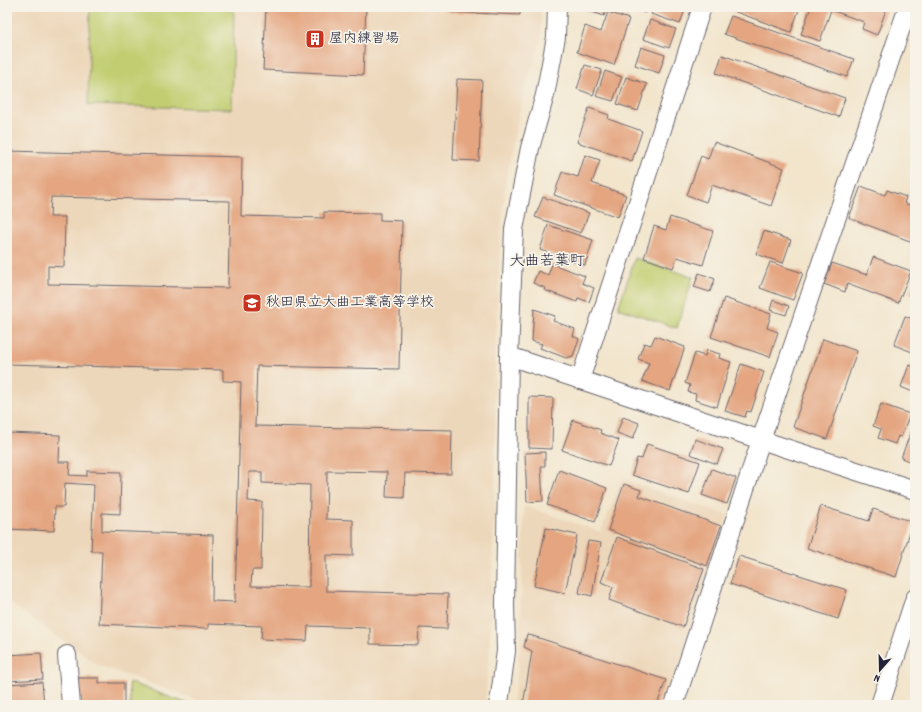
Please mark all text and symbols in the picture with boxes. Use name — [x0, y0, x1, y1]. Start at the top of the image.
building icon: 屋内練習場 — [304, 28, 326, 50]
place label: 屋内練習場 — [329, 29, 399, 49]
district label: 大曲若葉町 — [509, 251, 585, 273]
school or university icon: 秋田県立大曲工業高等学校 — [241, 292, 263, 314]
place label: 秋田県立大曲工業高等学校 — [266, 293, 434, 313]
north arrow — [860, 650, 900, 690]
text: N — [871, 669, 883, 686]

